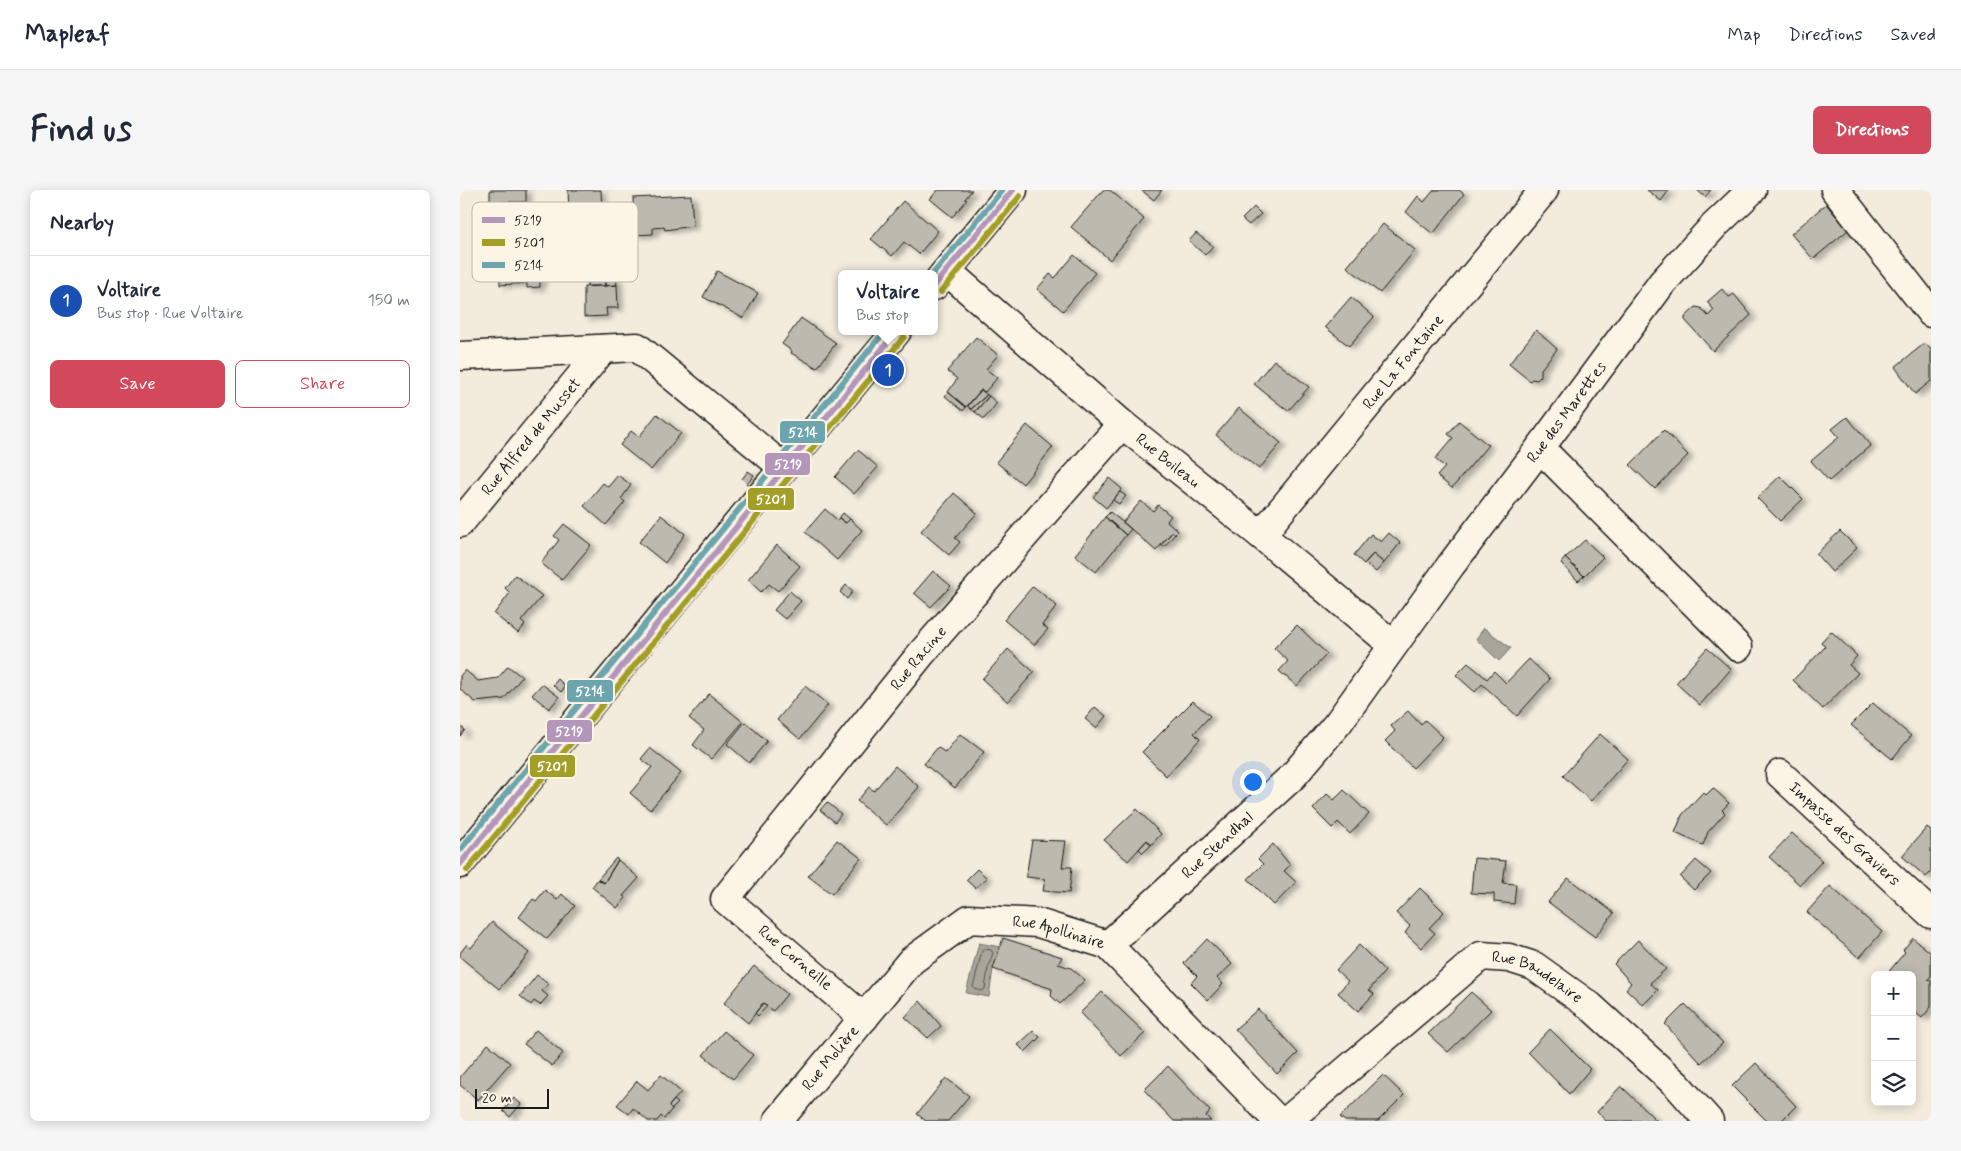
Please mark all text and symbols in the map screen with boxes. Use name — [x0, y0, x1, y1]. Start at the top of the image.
text: Mapleaf — [25, 19, 110, 50]
text: Map — [1728, 23, 1761, 47]
text: Directions — [1789, 23, 1863, 47]
text: Saved — [1891, 23, 1936, 47]
button: Directions — [1813, 106, 1931, 154]
text: Find us — [30, 107, 132, 153]
legend — [472, 202, 638, 282]
text: Nearby — [50, 209, 114, 237]
text: 5219 — [514, 212, 542, 230]
text: 5201 — [514, 234, 544, 252]
text: 5214 — [514, 257, 543, 275]
popup — [838, 270, 938, 335]
text: Voltaire — [97, 278, 161, 303]
text: Voltaire — [856, 280, 920, 305]
text: 1 — [62, 290, 70, 311]
text: 150 m — [368, 290, 410, 311]
text: Bus stop · Rue Voltaire — [97, 303, 244, 324]
text: Bus stop — [856, 305, 909, 326]
street label: Rue La Fontaine — [1358, 310, 1448, 414]
pin: 1 — [872, 351, 904, 389]
street label: Rue des Marettes — [1522, 357, 1611, 467]
button: Save — [50, 360, 225, 408]
button: Share — [235, 360, 410, 408]
street label: Rue Alfred de Musset — [477, 373, 586, 500]
line badge: 5214 — [779, 420, 826, 444]
text: 5214 — [788, 424, 819, 442]
street label: Rue Boileau — [1131, 428, 1204, 493]
line badge: 5219 — [764, 452, 811, 476]
text: 5219 — [774, 456, 802, 474]
line badge: 5201 — [747, 487, 795, 511]
text: 5201 — [756, 491, 786, 509]
street label: Rue Racine — [886, 621, 951, 695]
line badge: 5214 — [566, 679, 614, 703]
text: 5214 — [575, 683, 606, 701]
line badge: 5219 — [546, 719, 593, 743]
text: 5219 — [555, 723, 583, 741]
line badge: 5201 — [529, 754, 576, 778]
text: 5201 — [537, 758, 567, 776]
your location — [1240, 769, 1266, 795]
street label: Impasse des Graviers — [1784, 777, 1905, 891]
street label: Rue Stendhal — [1177, 807, 1258, 883]
street label: Rue Apollinaire — [1012, 911, 1108, 954]
street label: Rue Corneille — [753, 921, 837, 995]
street label: Rue Baudelaire — [1491, 946, 1587, 1008]
map controls — [1871, 971, 1916, 1106]
button: + — [1871, 971, 1916, 1016]
button: − — [1871, 1016, 1916, 1061]
street label: Rue Molière — [797, 1021, 864, 1095]
button: layers — [1871, 1061, 1916, 1106]
scale bar — [475, 1086, 549, 1109]
text: 20 m — [482, 1089, 512, 1107]

